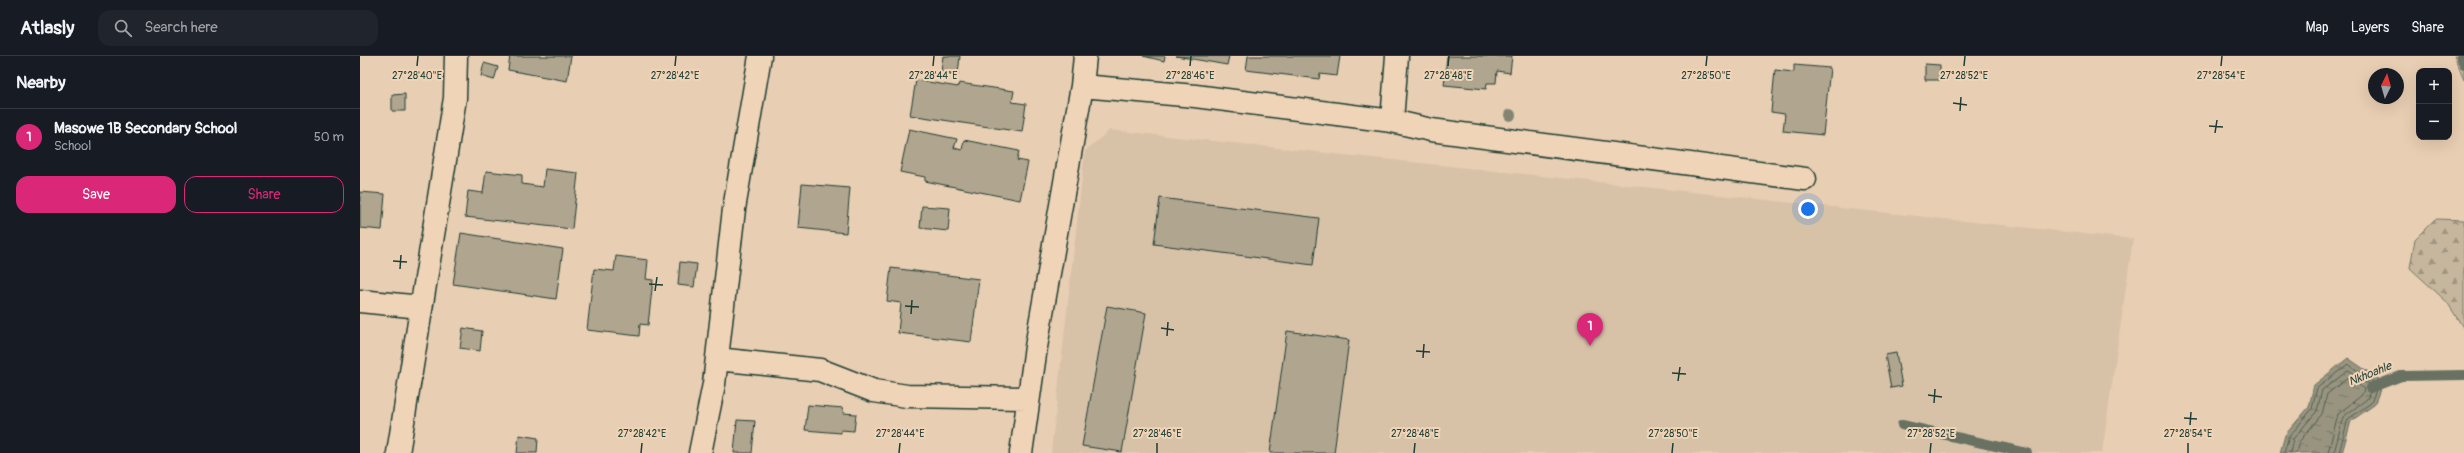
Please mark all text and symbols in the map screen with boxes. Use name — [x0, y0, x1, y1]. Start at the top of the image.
search box — [98, 10, 378, 46]
text: Atlasly — [20, 16, 74, 40]
icon: search — [112, 17, 134, 39]
text: Search here — [144, 18, 218, 37]
text: Map — [2306, 19, 2329, 36]
text: Layers — [2351, 19, 2389, 36]
text: Share — [2411, 19, 2444, 36]
north arrow — [2368, 68, 2404, 104]
map controls — [2416, 68, 2452, 140]
button: + — [2416, 68, 2452, 104]
text: 27°28'40"E — [392, 70, 442, 82]
text: 27°28'42"E — [651, 70, 699, 82]
text: 27°28'44"E — [909, 70, 957, 82]
text: 27°28'46"E — [1166, 70, 1214, 82]
text: 27°28'48"E — [1424, 70, 1472, 82]
text: 27°28'50"E — [1681, 70, 1731, 82]
text: 27°28'52"E — [1940, 70, 1988, 82]
text: 27°28'54"E — [2197, 70, 2245, 82]
text: Nearby — [16, 72, 65, 93]
button: − — [2416, 104, 2452, 140]
text: Masowe 1B Secondary School — [54, 119, 237, 138]
text: 1 — [26, 129, 32, 145]
text: 50 m — [314, 129, 344, 145]
text: School — [54, 138, 91, 154]
button: Save — [16, 176, 176, 213]
button: Share — [184, 176, 344, 213]
your location — [1798, 199, 1818, 219]
pin: 1 — [1577, 313, 1603, 346]
water label: Nkhoahle — [2346, 358, 2395, 389]
text: 27°28'42"E — [618, 428, 666, 440]
text: 27°28'44"E — [876, 428, 924, 440]
text: 27°28'46"E — [1133, 428, 1181, 440]
text: 27°28'48"E — [1391, 428, 1439, 440]
text: 27°28'50"E — [1648, 428, 1698, 440]
text: 27°28'52"E — [1907, 428, 1955, 440]
text: 27°28'54"E — [2164, 428, 2212, 440]

